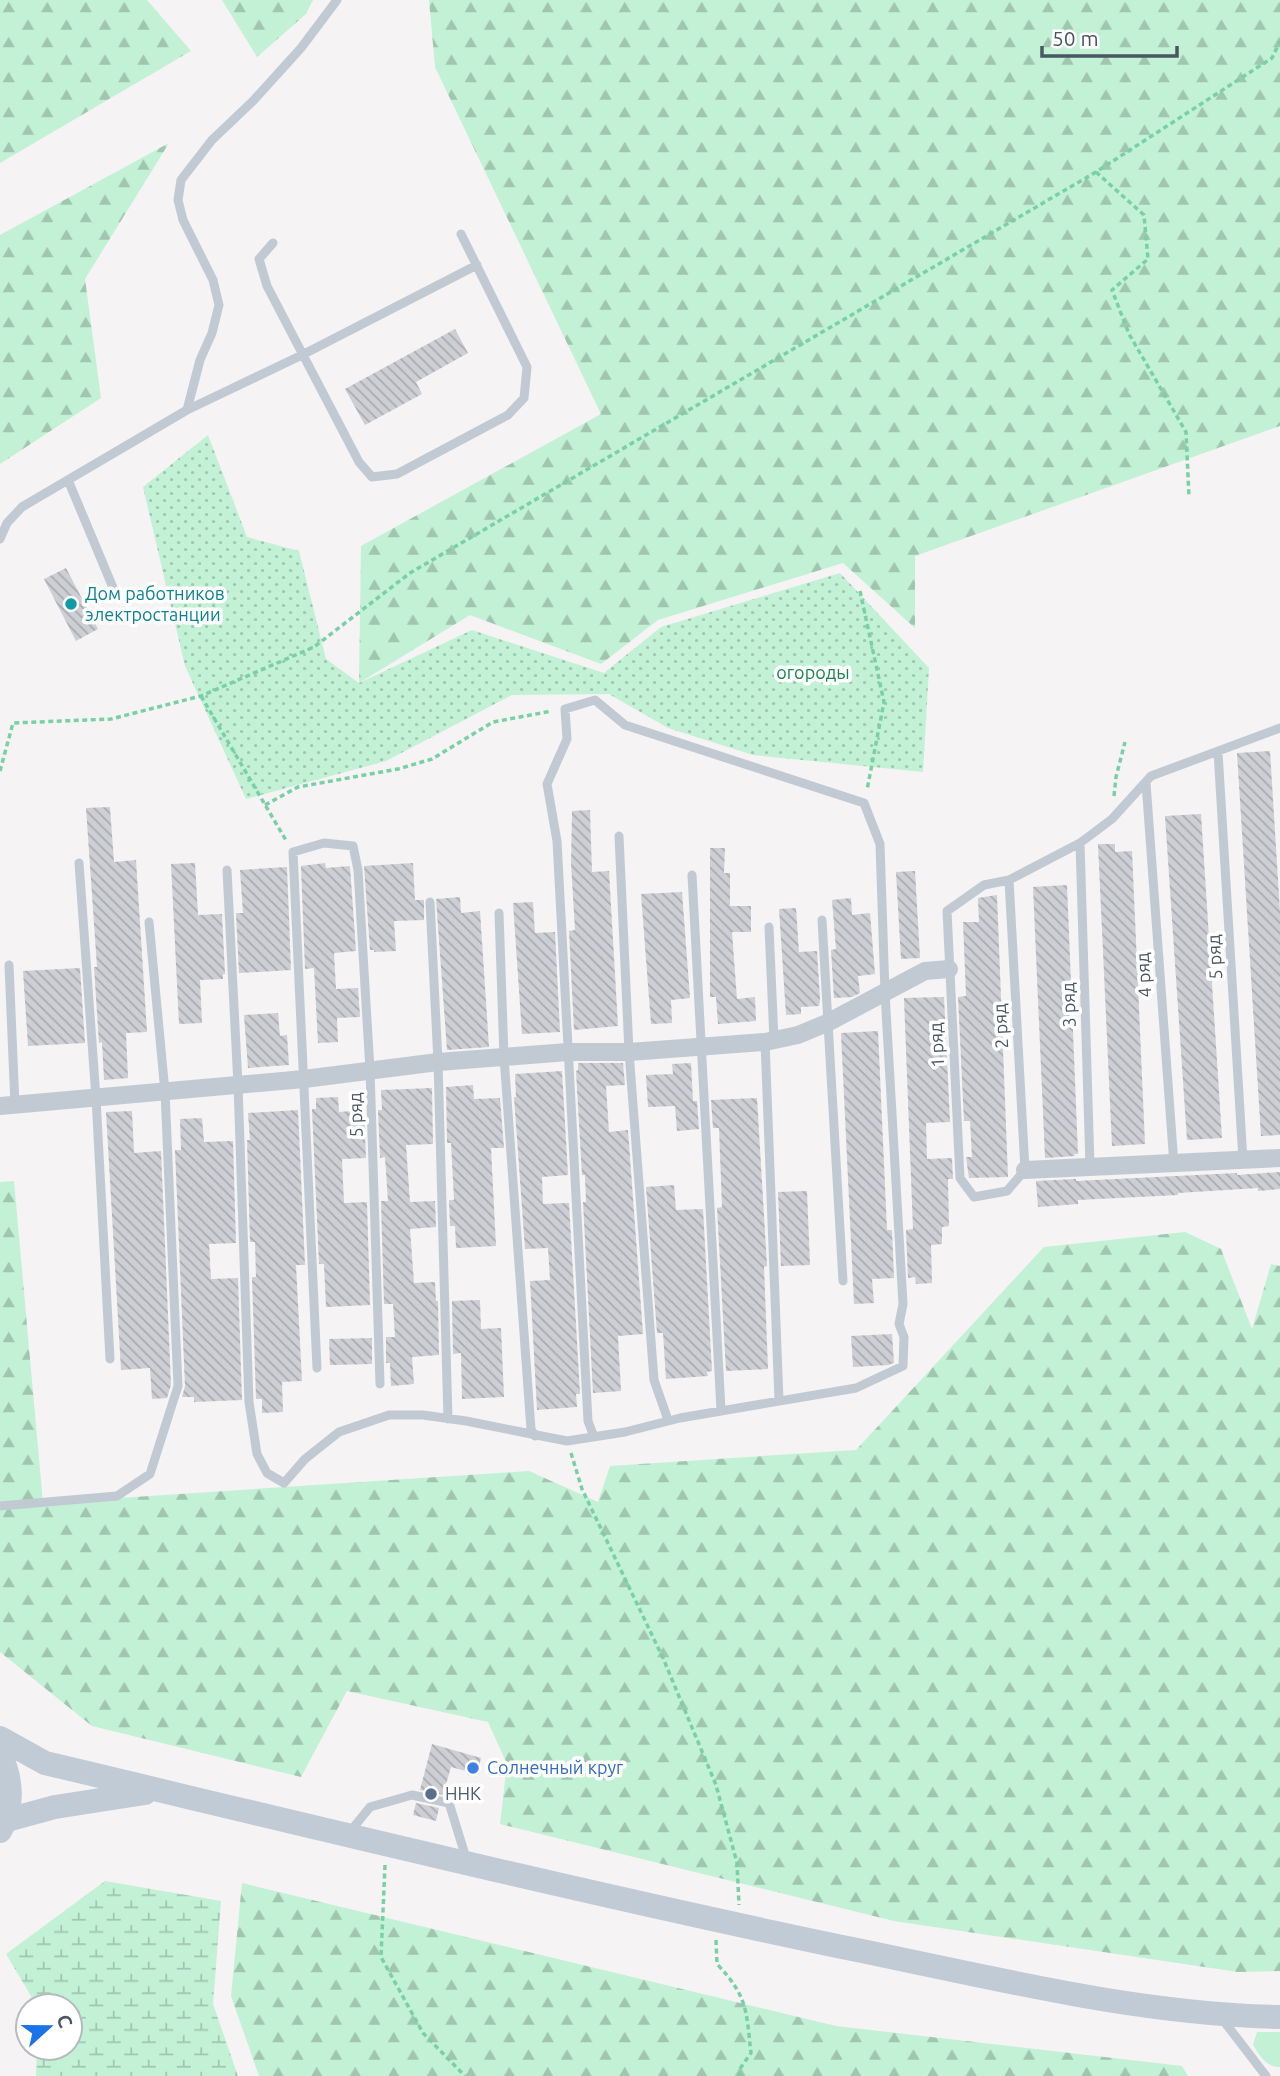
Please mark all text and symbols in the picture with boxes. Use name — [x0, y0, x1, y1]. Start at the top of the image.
scale bar — [1042, 14, 1177, 58]
text: 50 m — [1052, 26, 1099, 50]
place label: Дом работников электростанции — [85, 583, 225, 624]
marker: Дом работников электростанции — [63, 596, 79, 612]
park label: огороды — [776, 662, 850, 682]
street label: 5 ряд — [1203, 934, 1225, 980]
street label: 4 ряд — [1131, 951, 1155, 998]
street label: 3 ряд — [1057, 982, 1079, 1028]
street label: 2 ряд — [989, 1003, 1011, 1049]
street label: 1 ряд — [925, 1022, 947, 1068]
street label: 5 ряд — [344, 1092, 366, 1138]
place label: Солнечный круг — [487, 1757, 623, 1777]
marker: Солнечный круг — [465, 1760, 481, 1776]
place label: ННК — [445, 1783, 481, 1803]
marker: ННК — [423, 1786, 439, 1802]
north arrow — [14, 1992, 84, 2062]
text: С — [52, 2011, 77, 2031]

